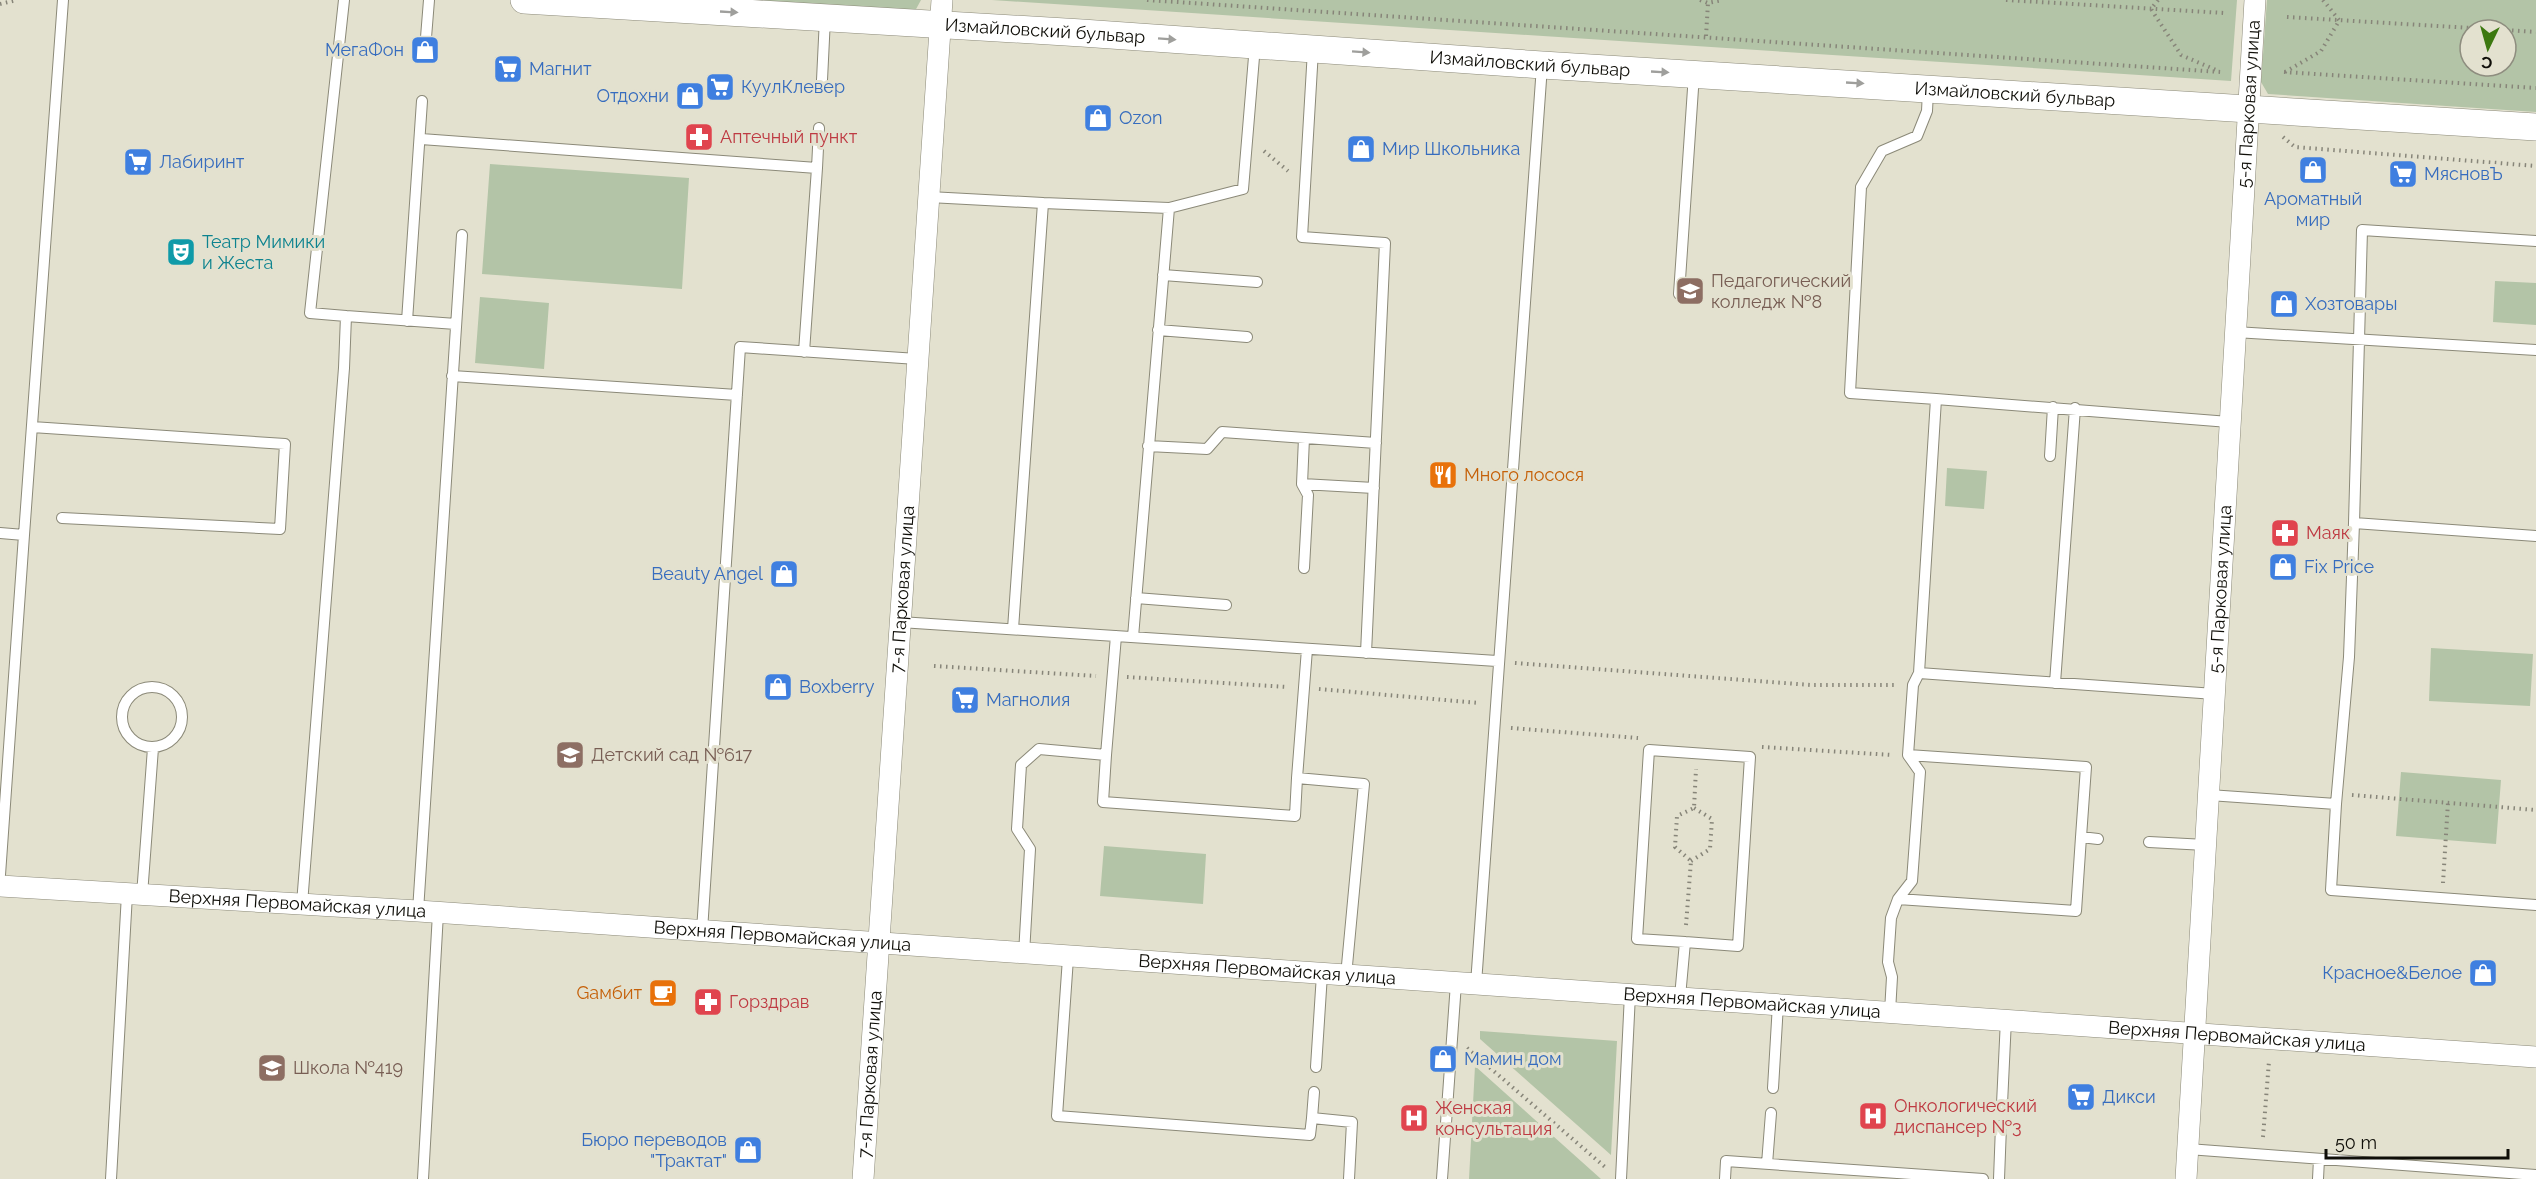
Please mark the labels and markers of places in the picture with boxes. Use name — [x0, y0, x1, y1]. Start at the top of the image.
shop icon: МегаФон — [409, 34, 441, 66]
place label: МегаФон — [325, 39, 404, 60]
supermarket icon: Магнит — [492, 53, 524, 85]
place label: Магнит — [529, 58, 592, 79]
supermarket icon: КуулКлевер — [704, 71, 736, 103]
place label: КуулКлевер — [741, 76, 845, 97]
shop icon: Отдохни — [674, 80, 706, 112]
place label: Отдохни — [596, 85, 669, 106]
shop icon: Ozon — [1082, 102, 1114, 134]
place label: Ozon — [1119, 107, 1162, 128]
pharmacy icon: Аптечный пункт — [683, 121, 715, 153]
place label: Аптечный пункт — [720, 126, 858, 147]
shop icon: Мир Школьника — [1345, 133, 1377, 165]
place label: Мир Школьника — [1382, 138, 1520, 159]
supermarket icon: Лабиринт — [122, 146, 154, 178]
place label: Лабиринт — [159, 151, 245, 172]
shop icon: Ароматный мир — [2297, 154, 2329, 186]
supermarket icon: МясновЪ — [2387, 158, 2419, 190]
place label: МясновЪ — [2424, 163, 2503, 184]
place label: Ароматный мир — [2264, 188, 2362, 230]
place label: Театр Мимики и Жеста — [202, 231, 325, 273]
theatre icon: Театр Мимики и Жеста — [165, 236, 197, 268]
place label: Педагогический колледж №8 — [1711, 270, 1851, 312]
school or university icon: Педагогический колледж №8 — [1674, 275, 1706, 307]
shop icon: Хозтовары — [2268, 288, 2300, 320]
place label: Хозтовары — [2305, 293, 2397, 314]
restaurant icon: Много лосося — [1427, 459, 1459, 491]
place label: Много лосося — [1464, 464, 1584, 485]
pharmacy icon: Маяк — [2269, 517, 2301, 549]
place label: Маяк — [2306, 522, 2350, 543]
shop icon: Fix Price — [2267, 551, 2299, 583]
place label: Fix Price — [2304, 556, 2374, 577]
shop icon: Beauty Angel — [768, 558, 800, 590]
place label: Beauty Angel — [651, 563, 763, 584]
shop icon: Boxberry — [762, 671, 794, 703]
place label: Boxberry — [799, 676, 875, 697]
supermarket icon: Магнолия — [949, 684, 981, 716]
place label: Магнолия — [986, 689, 1070, 710]
school or university icon: Детский сад №617 — [554, 739, 586, 771]
place label: Детский сад №617 — [591, 744, 753, 765]
shop icon: Красное&Белое — [2467, 957, 2499, 989]
place label: Красное&Белое — [2322, 962, 2462, 983]
cafe icon: Gамбит — [647, 977, 679, 1009]
place label: Gамбит — [576, 982, 642, 1003]
pharmacy icon: Горздрав — [692, 986, 724, 1018]
place label: Горздрав — [729, 991, 809, 1012]
shop icon: Мамин дом — [1427, 1043, 1459, 1075]
place label: Мамин дом — [1464, 1048, 1562, 1069]
school or university icon: Школа №419 — [256, 1052, 288, 1084]
place label: Школа №419 — [293, 1057, 403, 1078]
supermarket icon: Дикси — [2065, 1081, 2097, 1113]
place label: Дикси — [2102, 1086, 2156, 1107]
place label: Онкологический диспансер №3 — [1894, 1095, 2037, 1137]
place label: Женская консультация — [1435, 1097, 1552, 1139]
hospital icon: Онкологический диспансер №3 — [1857, 1100, 1889, 1132]
hospital icon: Женская консультация — [1398, 1102, 1430, 1134]
place label: Бюро переводов "Трактат" — [581, 1129, 727, 1171]
shop icon: Бюро переводов "Трактат" — [732, 1134, 764, 1166]

